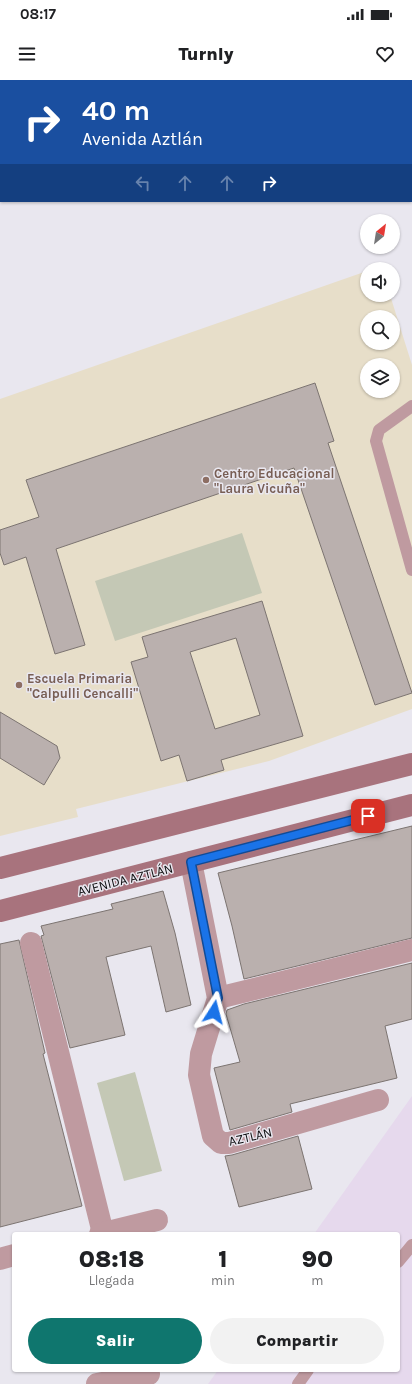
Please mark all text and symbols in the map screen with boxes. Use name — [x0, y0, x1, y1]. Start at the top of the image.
text: 08:17 — [20, 5, 56, 23]
icon: menu — [16, 43, 38, 65]
text: Turnly — [178, 43, 234, 65]
icon: heart — [374, 43, 396, 65]
text: 40 m — [82, 94, 150, 127]
icon: right — [16, 96, 68, 148]
text: Avenida Aztlán — [82, 128, 203, 150]
icon: left — [132, 172, 154, 194]
icon: ahead — [174, 172, 196, 194]
icon: ahead — [216, 172, 238, 194]
icon: right — [258, 172, 280, 194]
north arrow — [360, 214, 400, 254]
map controls — [360, 214, 400, 398]
button: sound — [360, 262, 400, 302]
button: search — [360, 310, 400, 350]
button: layers — [360, 358, 400, 398]
place label: Centro Educacional "Laura Vicuña" — [214, 466, 335, 496]
marker: Centro Educacional "Laura Vicuña" — [201, 475, 211, 485]
place label: Escuela Primaria "Calpulli Cencalli" — [27, 671, 138, 701]
marker: Escuela Primaria "Calpulli Cencalli" — [14, 680, 24, 690]
pin — [351, 799, 385, 833]
icon: arrive — [357, 805, 379, 827]
street label: AVENIDA AZTLÁN — [76, 858, 174, 899]
position arrow — [193, 991, 235, 1033]
street label: AZTLÁN — [226, 1122, 273, 1149]
text: 08:18 — [79, 1245, 144, 1273]
text: 1 — [218, 1245, 228, 1273]
text: 90 — [302, 1245, 333, 1273]
text: Llegada — [89, 1273, 134, 1288]
text: min — [211, 1273, 235, 1288]
text: m — [311, 1273, 324, 1288]
button: Salir — [28, 1318, 202, 1364]
button: Compartir — [210, 1318, 384, 1364]

